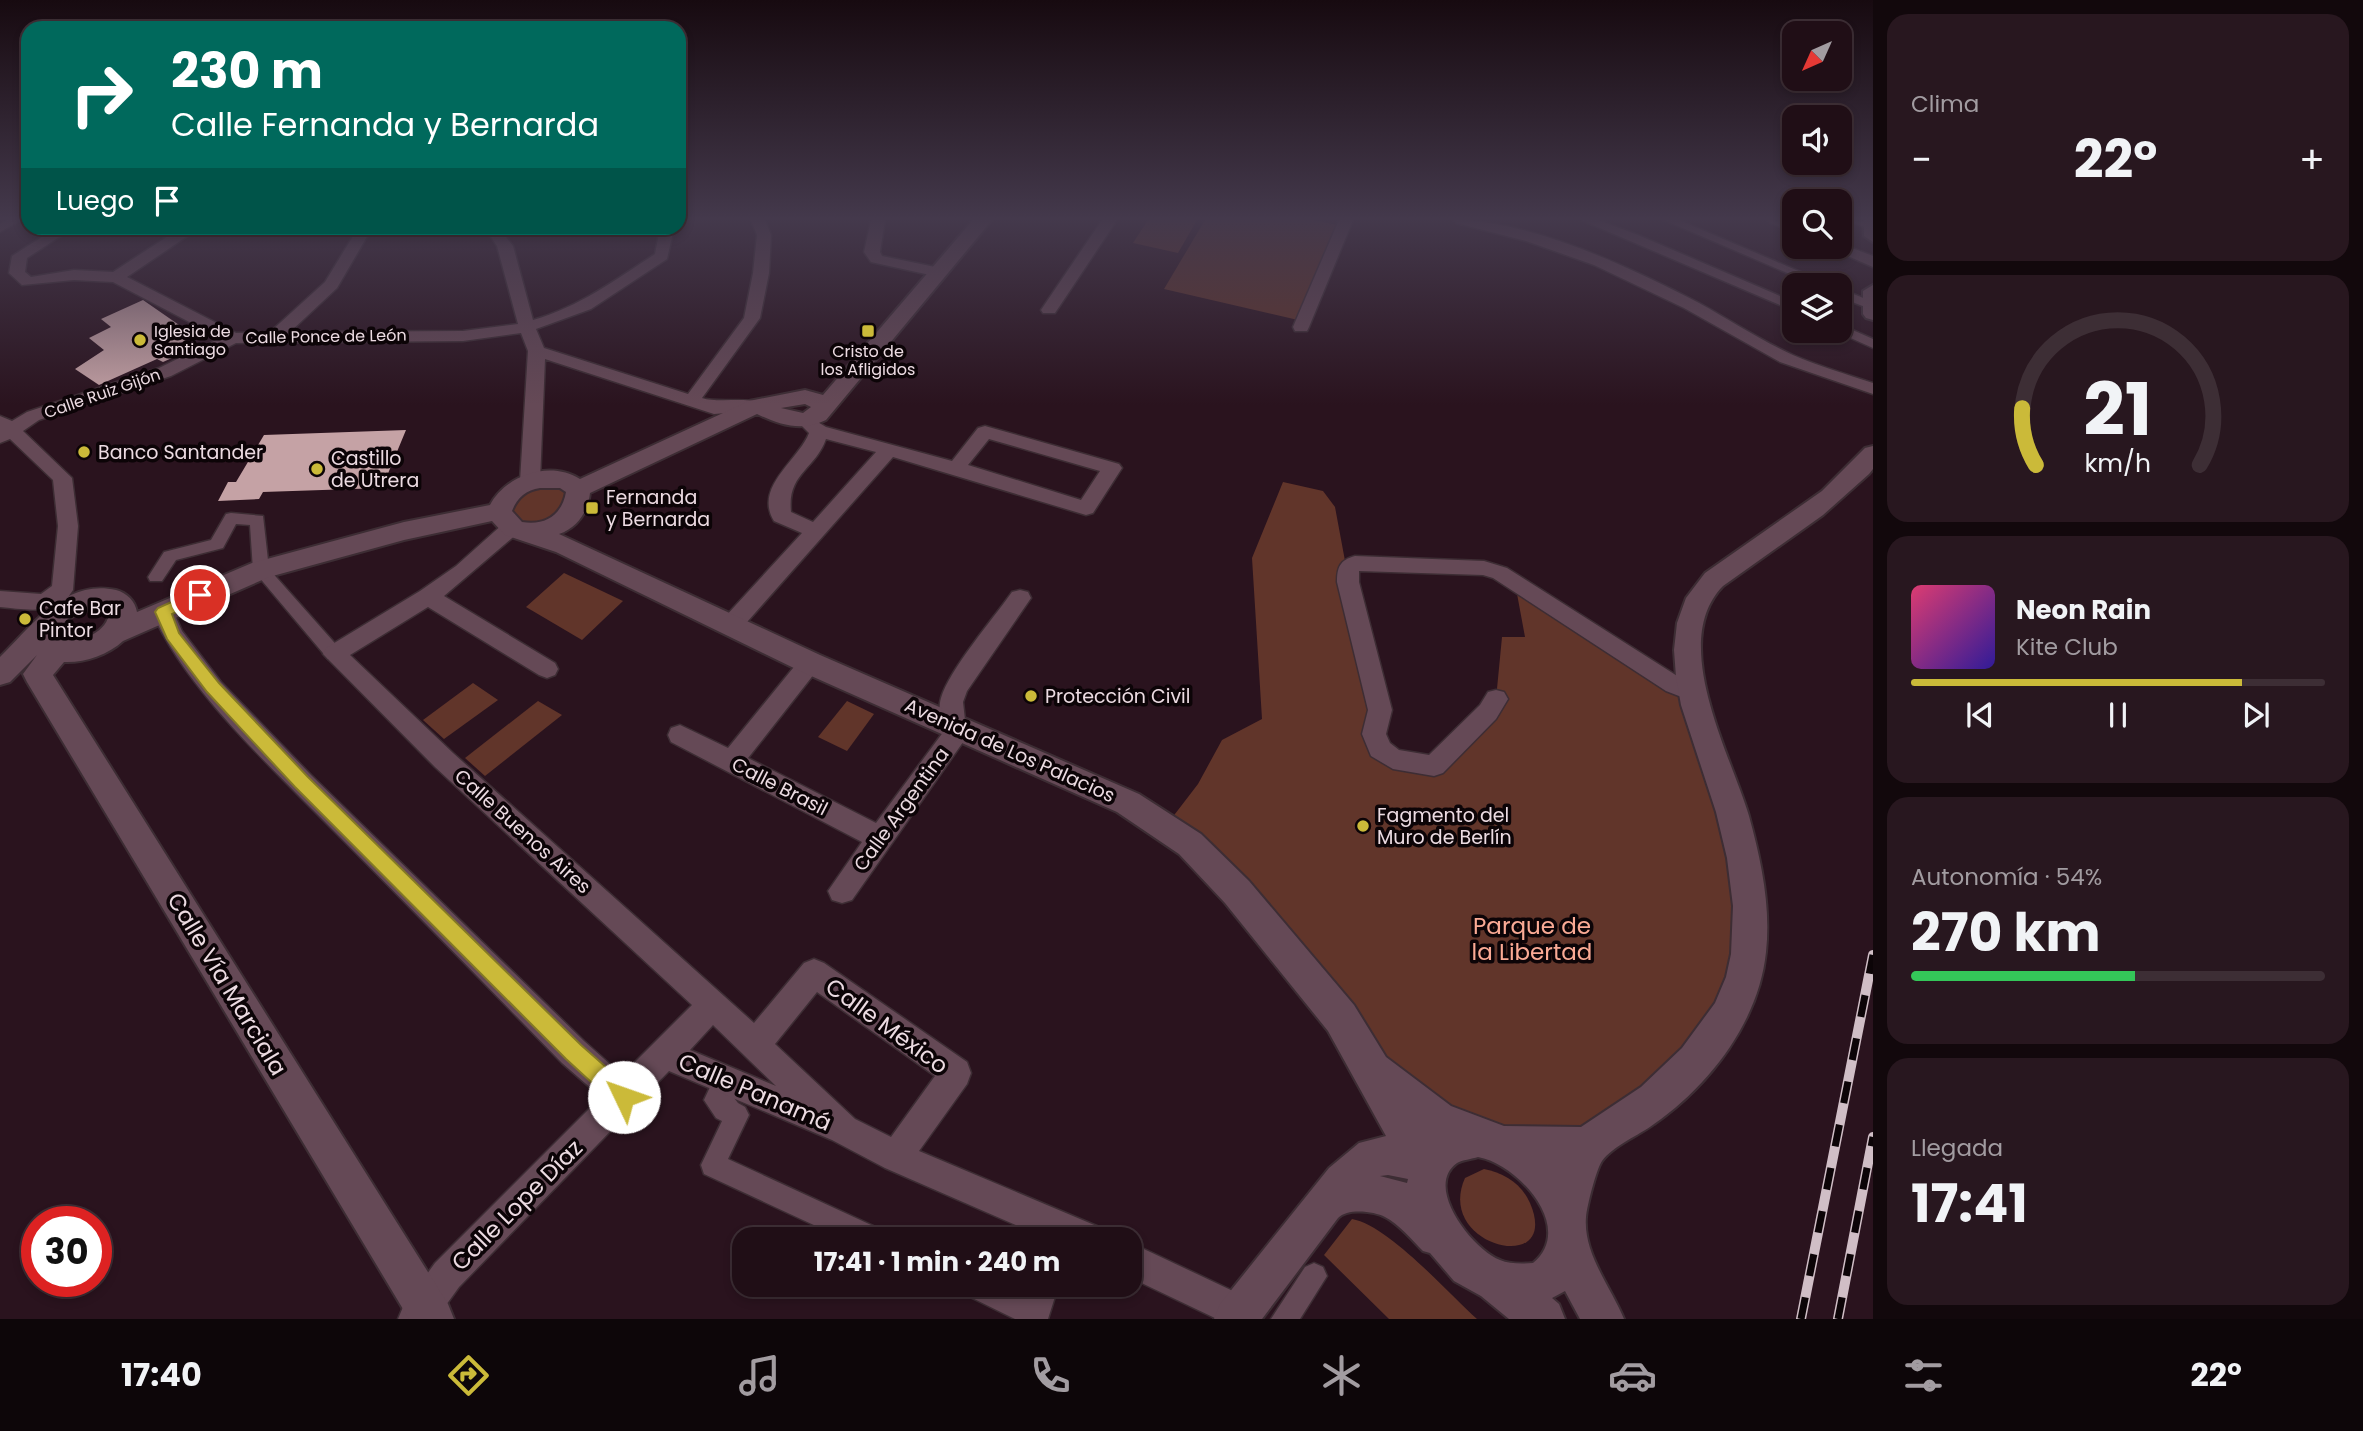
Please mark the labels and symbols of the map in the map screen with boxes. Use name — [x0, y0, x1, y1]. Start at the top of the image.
north arrow — [1782, 21, 1852, 91]
place label: Iglesia de Santiago — [154, 320, 231, 361]
marker: Cristo de los Afligidos — [860, 323, 876, 339]
street label: Calle Ponce de León — [245, 324, 407, 349]
marker: Iglesia de Santiago — [132, 332, 148, 348]
place label: Cristo de los Afligidos — [821, 340, 915, 381]
street label: Calle Ruiz Gijón — [41, 363, 163, 424]
place label: Banco Santander — [98, 439, 263, 466]
marker: Banco Santander — [76, 444, 92, 460]
place label: Castillo de Utrera — [331, 445, 419, 494]
marker: Castillo de Utrera — [309, 461, 325, 477]
place label: Fernanda y Bernarda — [606, 484, 710, 533]
marker: Fernanda y Bernarda — [584, 500, 600, 516]
pin — [170, 565, 230, 625]
place label: Cafe Bar Pintor — [39, 595, 121, 644]
marker: Cafe Bar Pintor — [17, 611, 33, 627]
place label: Protección Civil — [1045, 683, 1190, 710]
marker: Protección Civil — [1023, 688, 1039, 704]
street label: Avenida de Los Palacios — [900, 692, 1119, 809]
street label: Calle Argentina — [847, 742, 956, 877]
street label: Calle Brasil — [727, 751, 832, 822]
street label: Calle Buenos Aires — [449, 763, 597, 900]
place label: Fagmento del Muro de Berlín — [1377, 802, 1512, 851]
marker: Fagmento del Muro de Berlín — [1355, 818, 1371, 834]
street label: Calle Vía Marciala — [160, 887, 294, 1081]
park label: Parque de la Libertad — [1472, 910, 1592, 968]
street label: Calle México — [819, 971, 955, 1081]
street label: Calle Panamá — [674, 1045, 836, 1139]
position arrow — [587, 1060, 661, 1134]
street label: Calle Lope Díaz — [444, 1132, 590, 1278]
speed limit sign: 30 — [21, 1206, 112, 1297]

